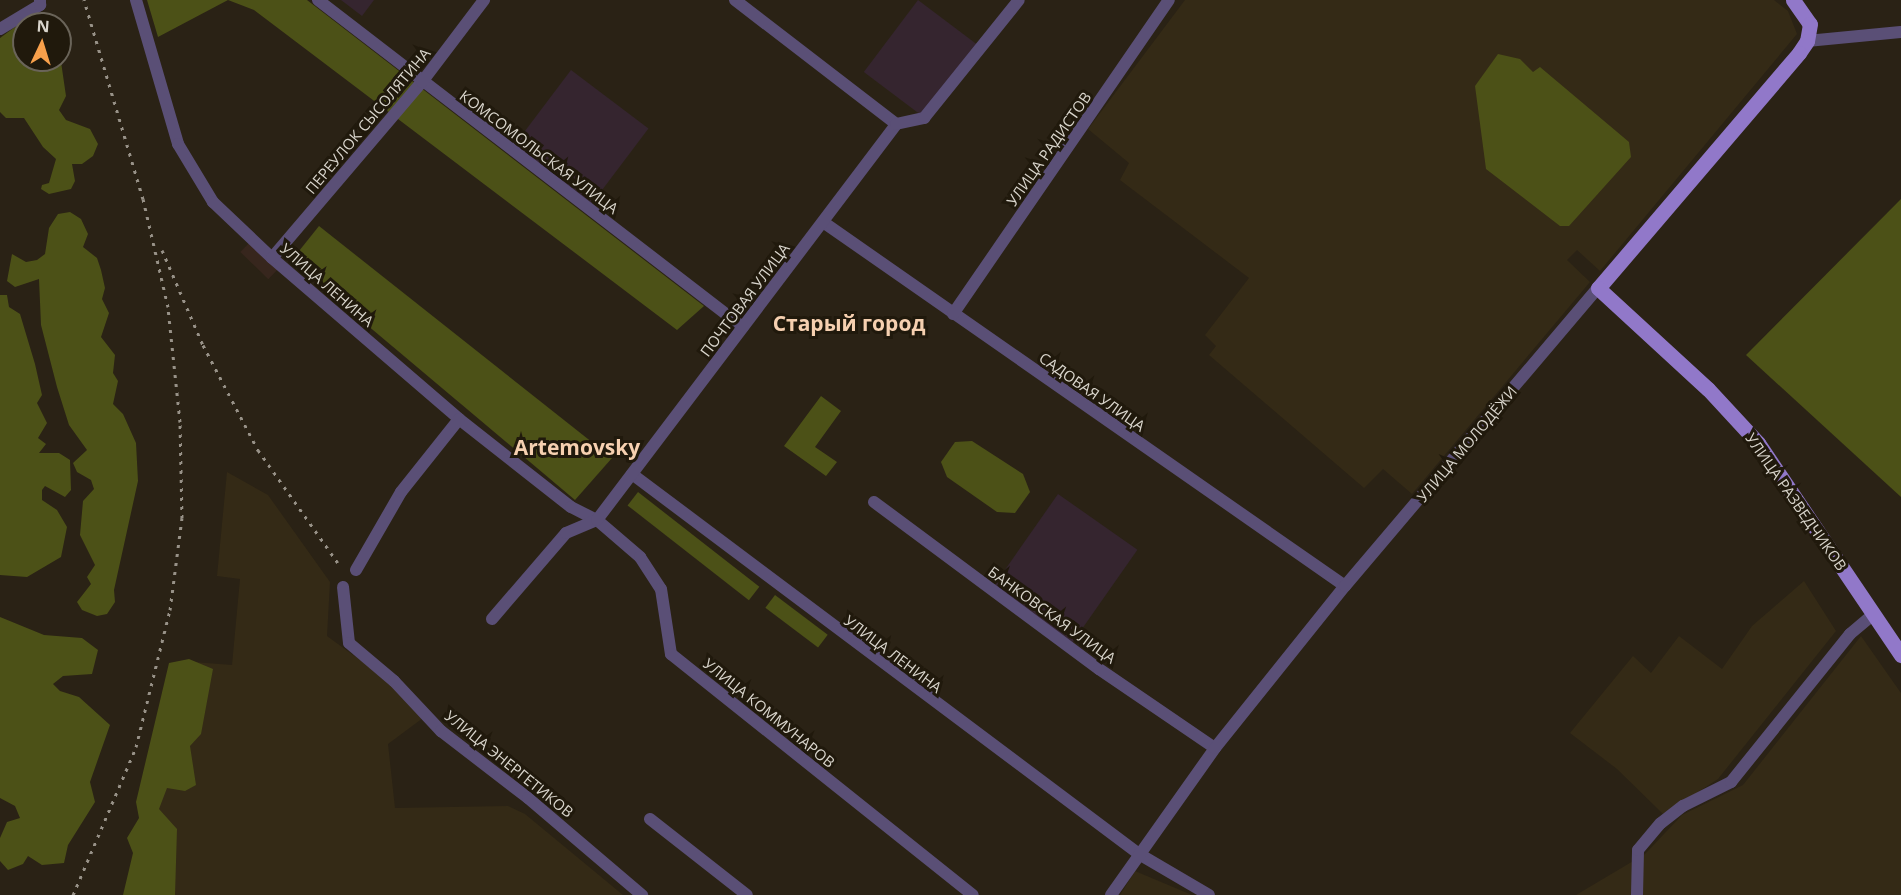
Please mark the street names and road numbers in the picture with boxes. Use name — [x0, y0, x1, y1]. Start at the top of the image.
street label: ПЕРЕУЛОК СЫСОЛЯТИНА — [302, 44, 434, 198]
street label: КОМСОМОЛЬСКАЯ УЛИЦА — [456, 86, 622, 218]
street label: УЛИЦА РАДИСТОВ — [1003, 89, 1095, 209]
street label: УЛИЦА ЛЕНИНА — [277, 240, 377, 330]
street label: ПОЧТОВАЯ УЛИЦА — [697, 240, 793, 360]
street label: САДОВАЯ УЛИЦА — [1036, 349, 1148, 435]
street label: УЛИЦА МОЛОДЁЖИ — [1413, 382, 1521, 506]
street label: УЛИЦА РАЗВЕДЧИКОВ — [1742, 430, 1850, 574]
street label: БАНКОВСКАЯ УЛИЦА — [985, 563, 1119, 667]
street label: УЛИЦА ЛЕНИНА — [841, 611, 945, 697]
street label: УЛИЦА КОММУНАРОВ — [700, 655, 838, 771]
street label: УЛИЦА ЭНЕРГЕТИКОВ — [441, 707, 577, 821]

